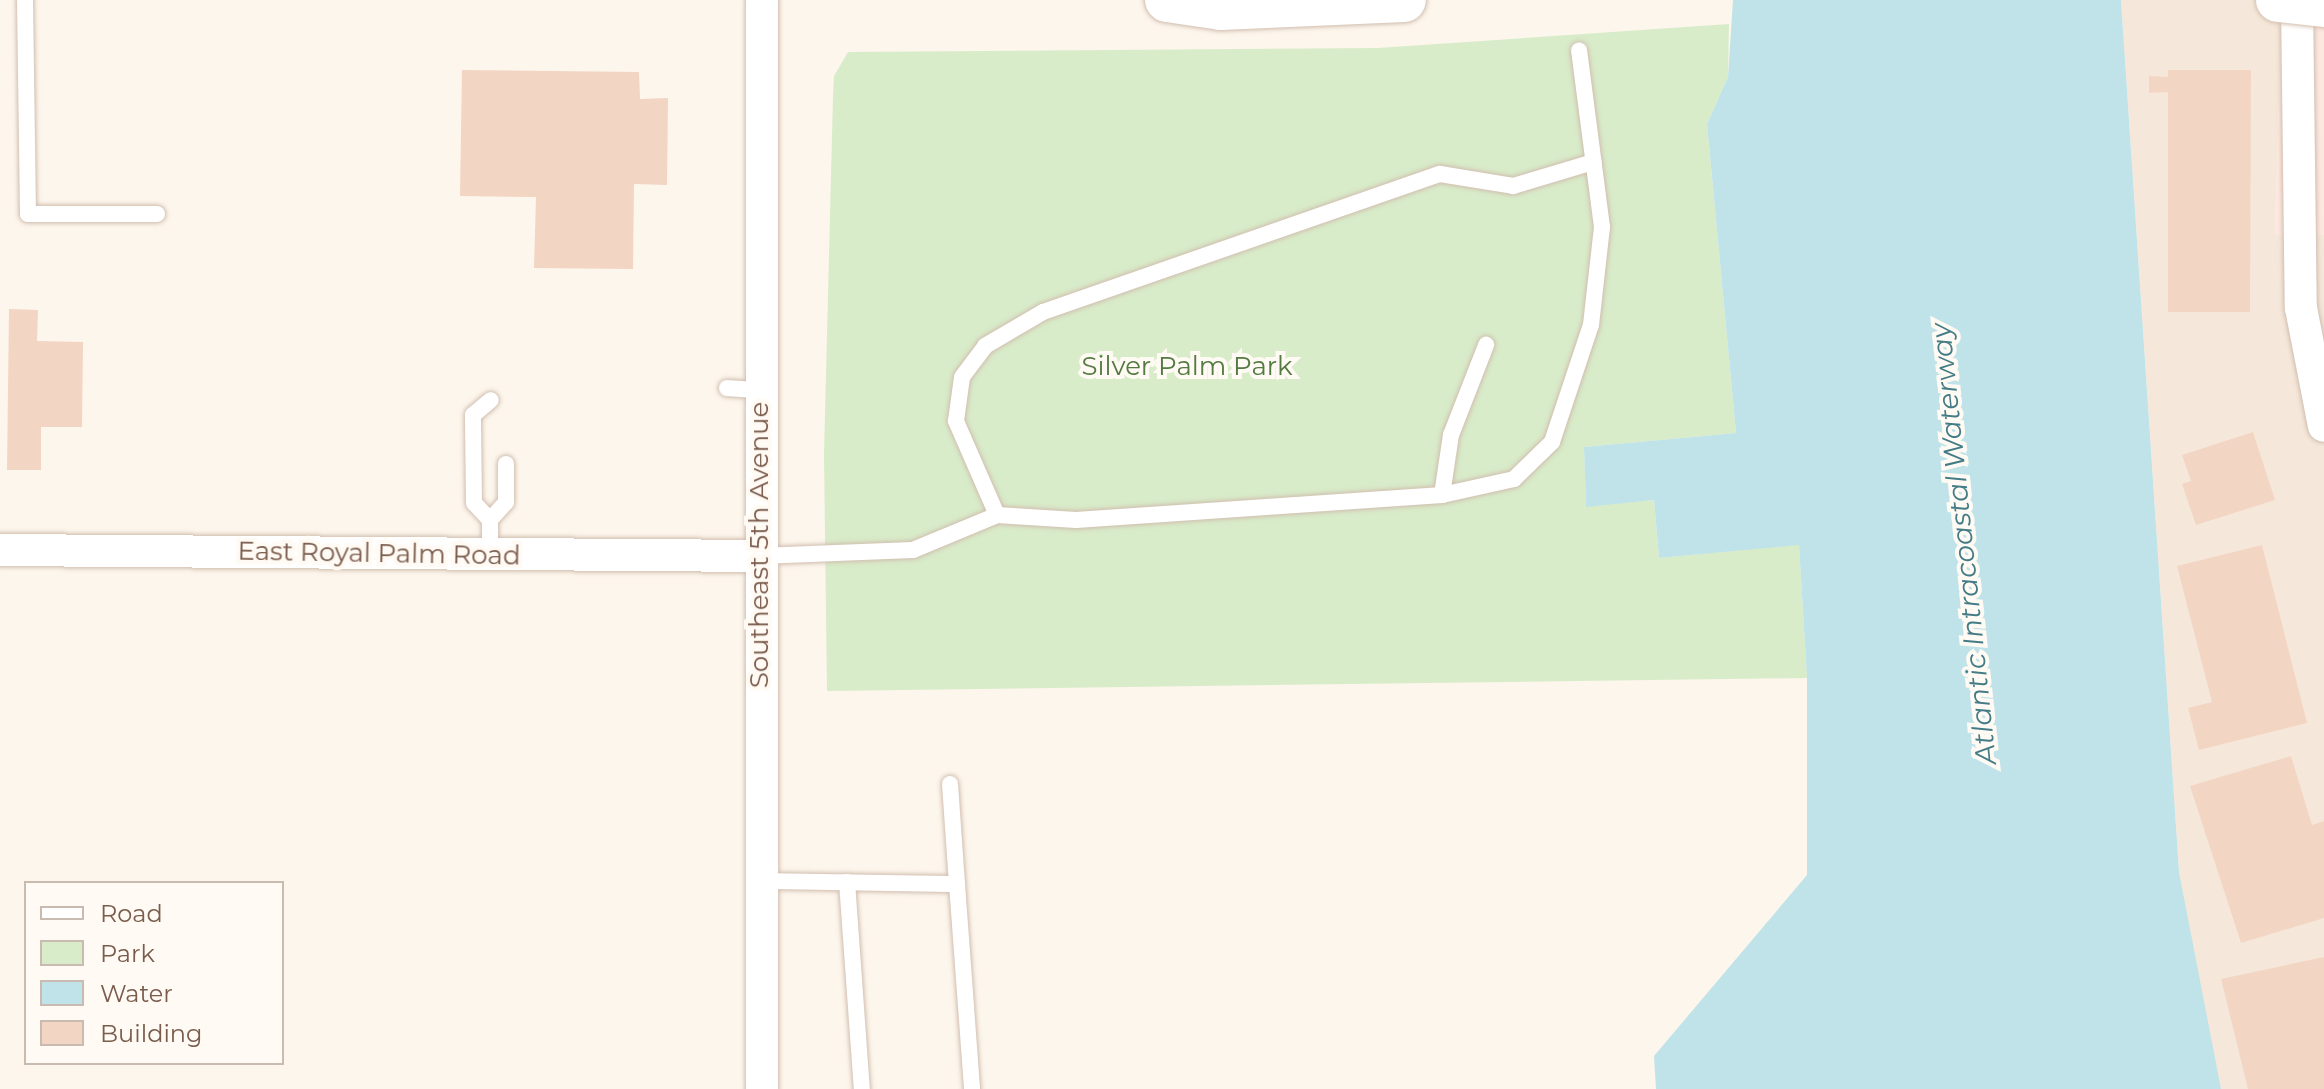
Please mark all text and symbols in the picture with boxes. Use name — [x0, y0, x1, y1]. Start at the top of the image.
water label: Atlantic Intracoastal Waterway — [1923, 322, 2003, 766]
park label: Silver Palm Park — [1081, 351, 1293, 383]
street label: Southeast 5th Avenue — [744, 402, 776, 688]
street label: East Royal Palm Road — [237, 536, 521, 572]
legend — [24, 881, 284, 1065]
text: Road — [100, 899, 163, 928]
text: Park — [100, 939, 155, 968]
text: Water — [100, 979, 173, 1008]
text: Building — [100, 1019, 203, 1048]

